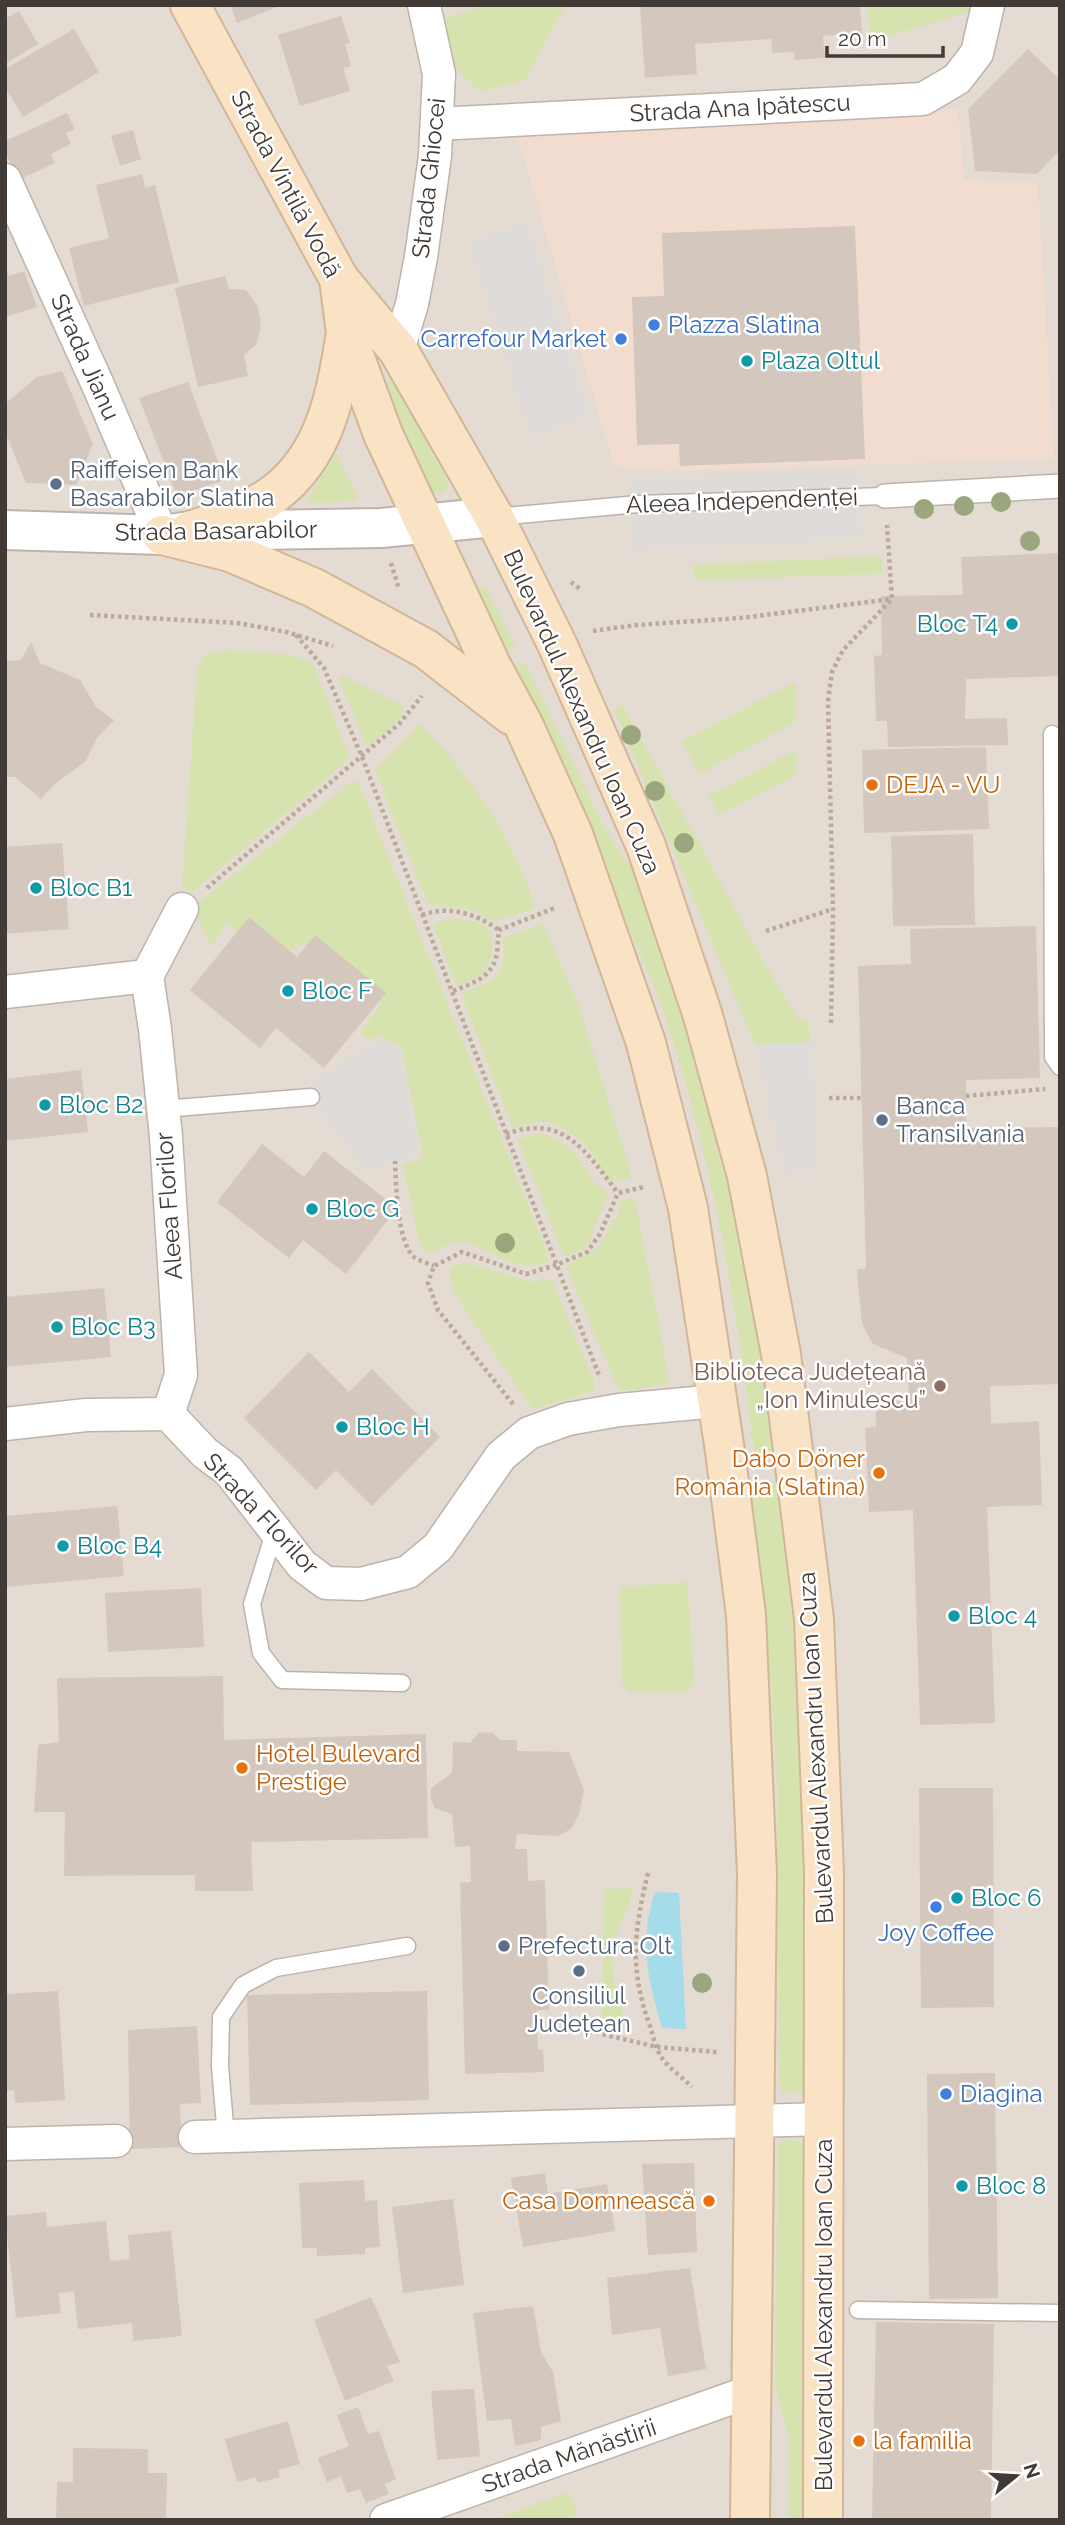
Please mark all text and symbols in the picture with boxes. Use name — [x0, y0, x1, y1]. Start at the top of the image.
scale bar — [827, 14, 942, 58]
text: 20 m — [838, 26, 886, 51]
street label: Strada Vintilă Vodă — [225, 85, 348, 282]
street label: Strada Ana Ipătescu — [629, 87, 851, 128]
street label: Strada Ghiocei — [406, 96, 451, 260]
street label: Strada Jianu — [45, 289, 126, 425]
place label: Plazza Slatina — [668, 310, 820, 339]
marker: Plazza Slatina — [646, 317, 662, 333]
place label: Carrefour Market — [420, 324, 607, 353]
marker: Carrefour Market — [613, 331, 629, 347]
place label: Plaza Oltul — [761, 346, 880, 375]
marker: Plaza Oltul — [739, 353, 755, 369]
place label: Raiffeisen Bank Basarabilor Slatina — [70, 455, 274, 512]
marker: Raiffeisen Bank Basarabilor Slatina — [48, 476, 64, 492]
street label: Aleea Independenței — [626, 482, 858, 519]
street label: Strada Basarabilor — [115, 514, 318, 547]
street label: Bulevardul Alexandru Ioan Cuza — [498, 545, 667, 879]
place label: Bloc T4 — [917, 609, 998, 638]
marker: Bloc T4 — [1004, 616, 1020, 632]
place label: DEJA - VU — [886, 770, 1000, 799]
marker: DEJA - VU — [864, 777, 880, 793]
place label: Bloc B1 — [50, 873, 132, 902]
marker: Bloc B1 — [28, 880, 44, 896]
place label: Bloc F — [302, 976, 372, 1005]
marker: Bloc F — [280, 983, 296, 999]
place label: Bloc B2 — [59, 1090, 144, 1119]
place label: Banca Transilvania — [896, 1091, 1025, 1148]
marker: Bloc B2 — [37, 1097, 53, 1113]
marker: Banca Transilvania — [874, 1112, 890, 1128]
street label: Aleea Florilor — [149, 1131, 188, 1281]
place label: Bloc G — [326, 1194, 399, 1223]
marker: Bloc G — [304, 1201, 320, 1217]
place label: Bloc B3 — [71, 1312, 156, 1341]
marker: Bloc B3 — [49, 1319, 65, 1335]
place label: Biblioteca Județeană „Ion Minulescu” — [694, 1357, 926, 1414]
marker: Biblioteca Județeană „Ion Minulescu” — [932, 1378, 948, 1394]
place label: Bloc H — [356, 1412, 430, 1441]
marker: Bloc H — [334, 1419, 350, 1435]
place label: Dabo Döner România (Slatina) — [675, 1444, 866, 1501]
street label: Strada Florilor — [198, 1447, 325, 1581]
marker: Dabo Döner România (Slatina) — [871, 1465, 887, 1481]
place label: Bloc B4 — [77, 1531, 162, 1560]
marker: Bloc B4 — [55, 1538, 71, 1554]
street label: Bulevardul Alexandru Ioan Cuza — [792, 1571, 839, 1925]
place label: Bloc 4 — [968, 1601, 1037, 1630]
marker: Bloc 4 — [946, 1608, 962, 1624]
place label: Hotel Bulevard Prestige — [256, 1739, 421, 1796]
marker: Hotel Bulevard Prestige — [234, 1760, 250, 1776]
place label: Bloc 6 — [971, 1883, 1042, 1912]
marker: Bloc 6 — [949, 1890, 965, 1906]
marker: Joy Coffee — [928, 1899, 944, 1915]
place label: Joy Coffee — [878, 1918, 994, 1947]
place label: Prefectura Olt — [518, 1931, 672, 1960]
marker: Prefectura Olt — [496, 1938, 512, 1954]
marker: Consiliul Județean — [571, 1963, 587, 1979]
place label: Consiliul Județean — [527, 1981, 631, 2038]
place label: Diagina — [960, 2079, 1043, 2108]
marker: Diagina — [938, 2086, 954, 2102]
street label: Bulevardul Alexandru Ioan Cuza — [809, 2139, 838, 2491]
place label: Bloc 8 — [976, 2171, 1046, 2200]
marker: Bloc 8 — [954, 2178, 970, 2194]
place label: Casa Domnească — [502, 2186, 695, 2215]
marker: Casa Domnească — [701, 2193, 717, 2209]
street label: Strada Mănăstirii — [478, 2412, 660, 2499]
place label: la familia — [873, 2426, 972, 2455]
marker: la familia — [851, 2433, 867, 2449]
north arrow — [981, 2441, 1051, 2511]
text: N — [1019, 2460, 1045, 2481]

